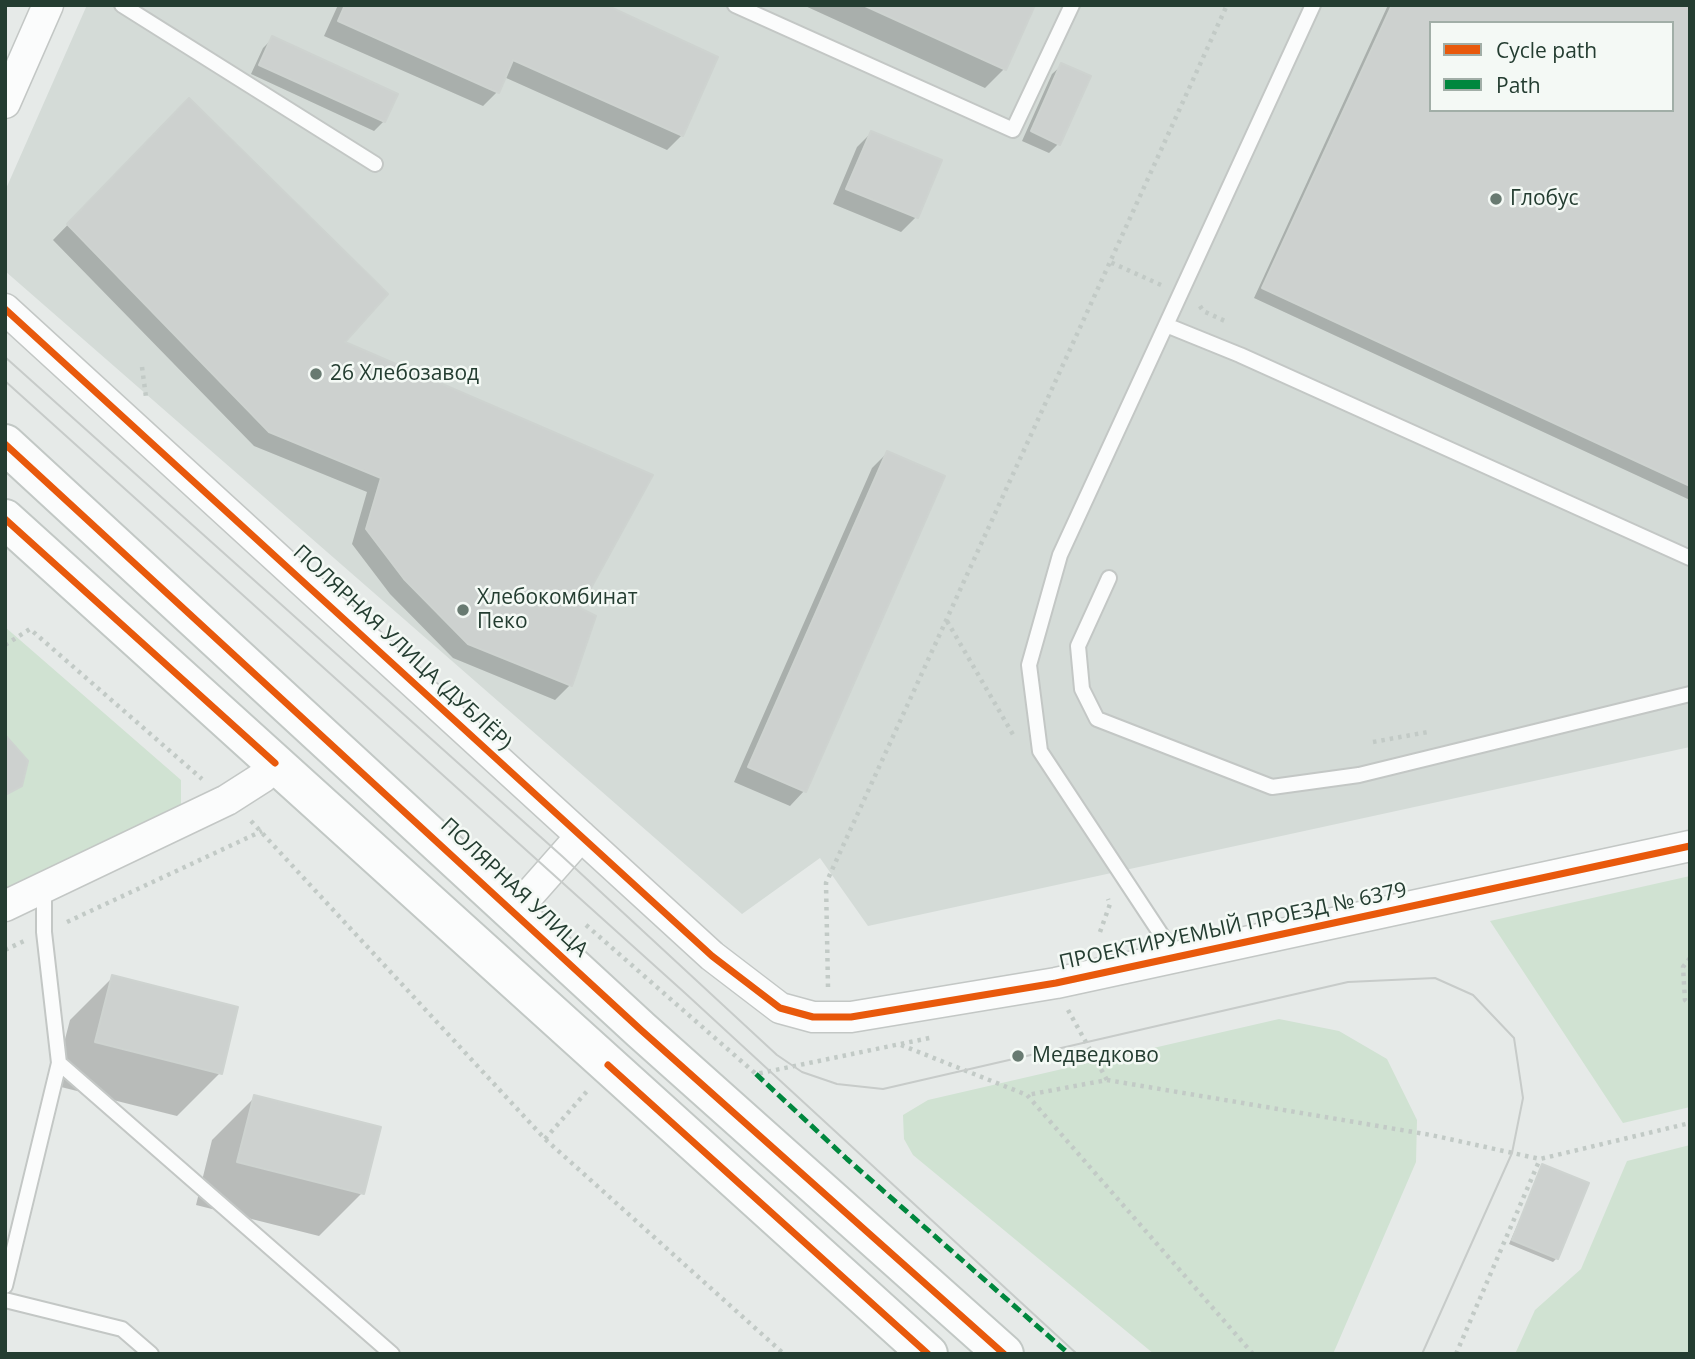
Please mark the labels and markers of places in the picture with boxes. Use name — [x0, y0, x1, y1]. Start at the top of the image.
place label: Глобус — [1510, 186, 1579, 212]
marker: Глобус — [1488, 191, 1504, 207]
place label: 26 Хлебозавод — [330, 361, 479, 387]
marker: 26 Хлебозавод — [308, 366, 324, 382]
place label: Хлебокомбинат Пеко — [477, 585, 638, 635]
marker: Хлебокомбинат Пеко — [455, 602, 471, 618]
place label: Медведково — [1032, 1043, 1159, 1069]
marker: Медведково — [1010, 1048, 1026, 1064]

